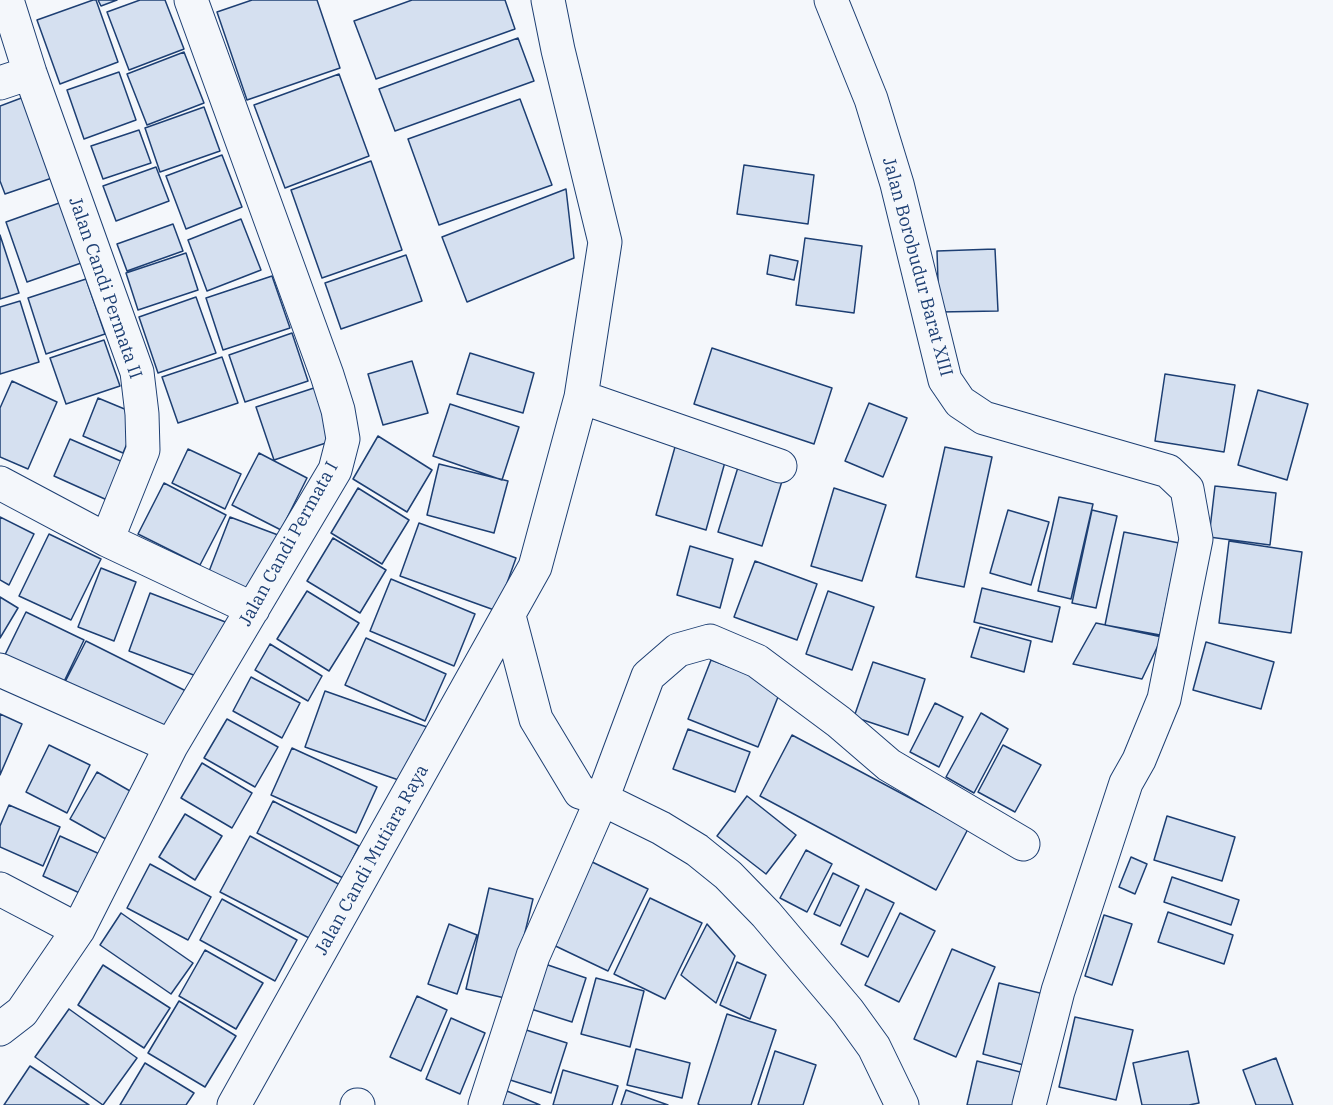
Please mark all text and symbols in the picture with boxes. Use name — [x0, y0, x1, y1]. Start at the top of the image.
street label: Jalan Borobudur Barat XIII — [877, 155, 957, 379]
street label: Jalan Candi Permata II — [64, 194, 146, 382]
street label: Jalan Candi Permata I — [235, 458, 343, 630]
street label: Jalan Candi Mutiara Raya — [311, 761, 433, 959]

